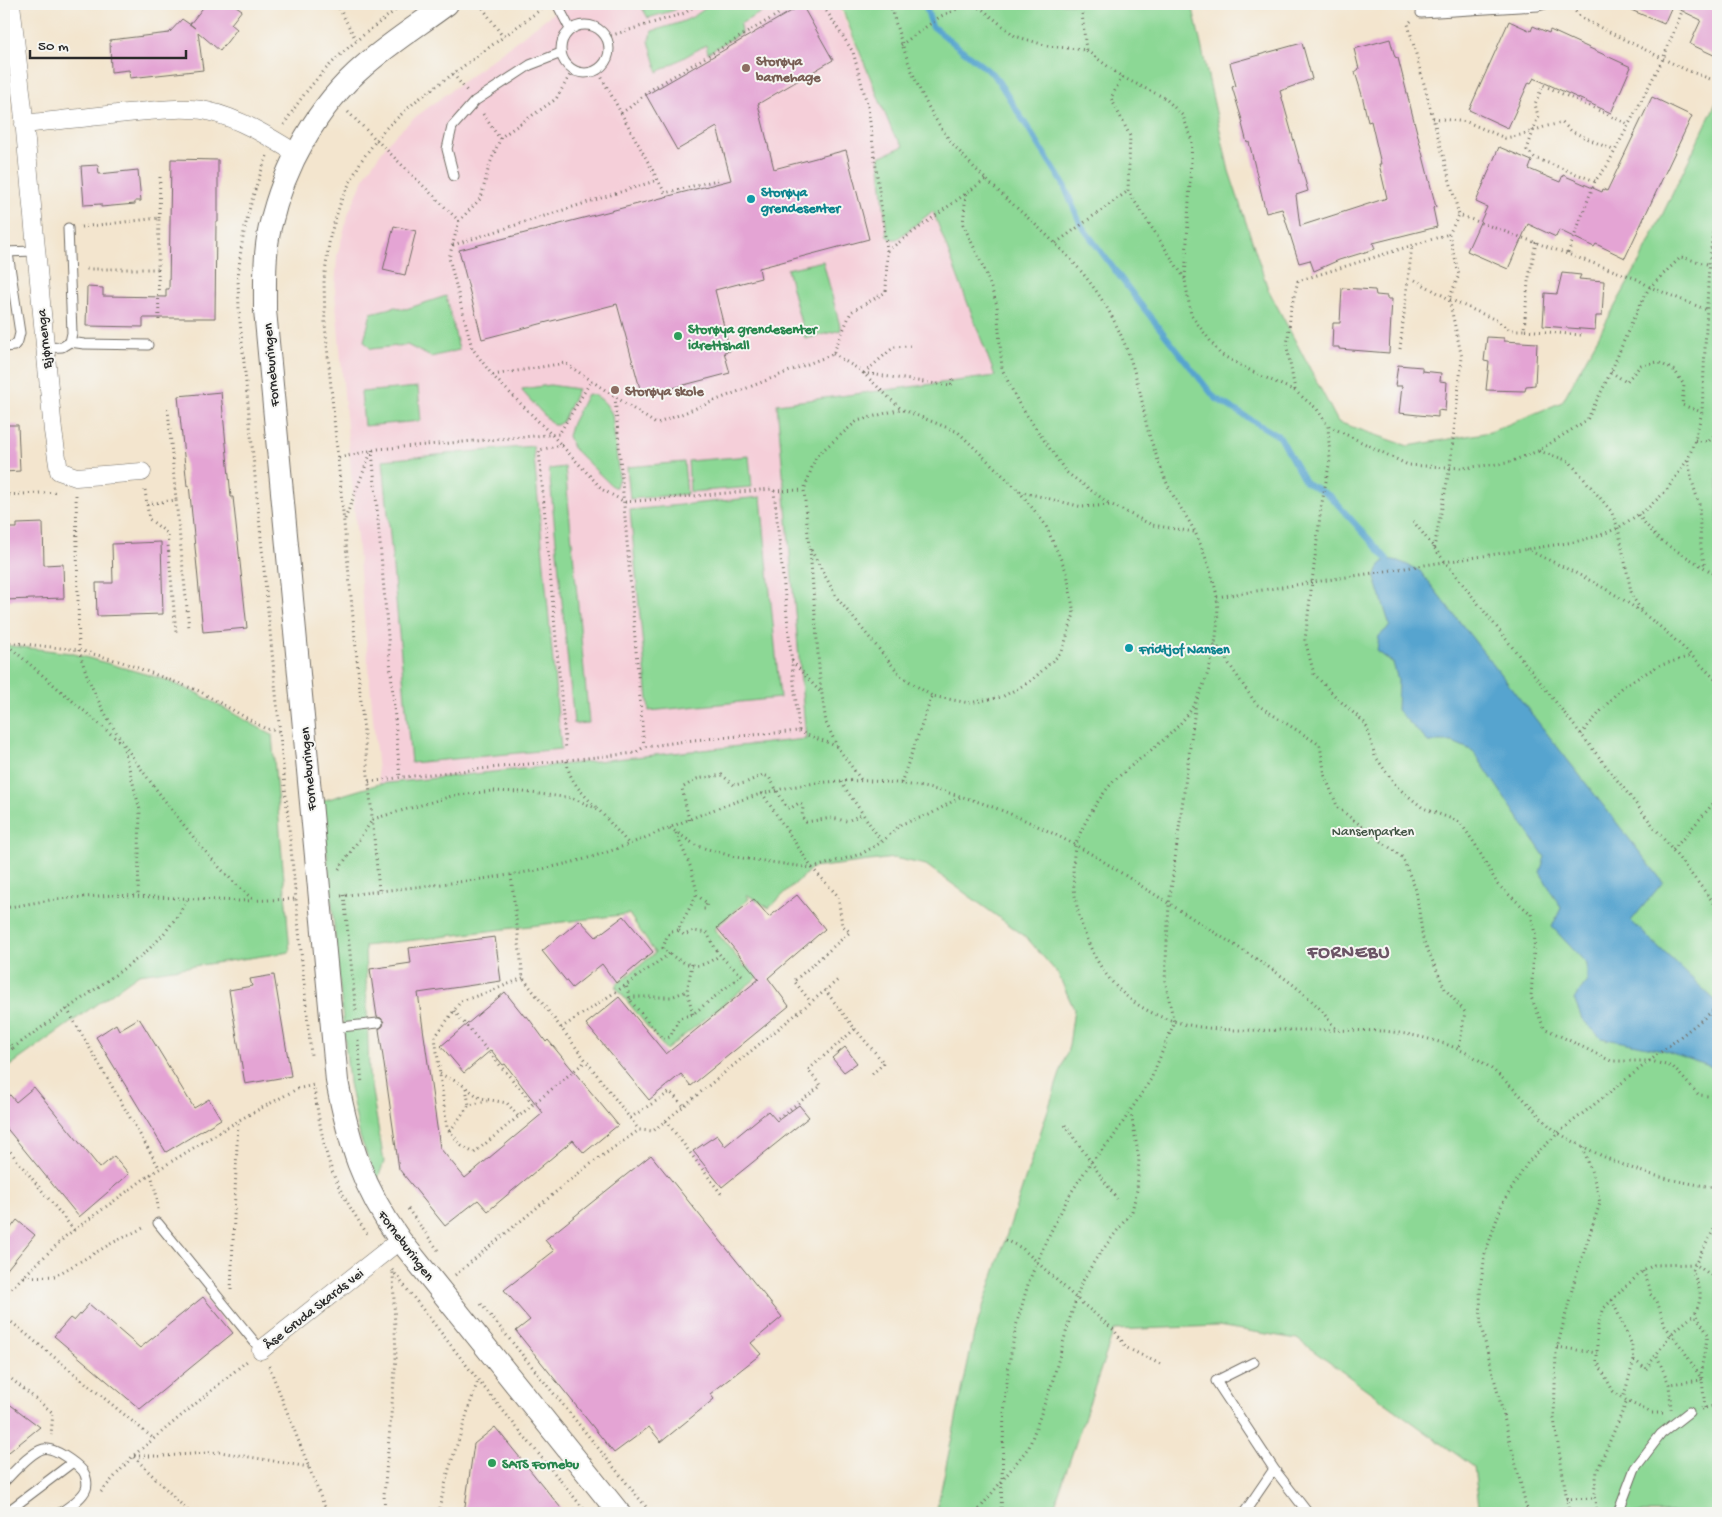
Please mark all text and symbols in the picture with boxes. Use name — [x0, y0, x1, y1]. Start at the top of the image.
scale bar — [30, 28, 186, 60]
text: 50 m — [38, 38, 69, 56]
place label: Storøya barnehage — [755, 54, 821, 87]
marker: Storøya barnehage — [740, 62, 752, 74]
place label: Storøya grendesenter — [760, 185, 842, 218]
marker: Storøya grendesenter — [745, 193, 757, 205]
street label: Bjørnenga — [34, 307, 57, 370]
street label: Forneburingen — [260, 322, 285, 408]
place label: Storøya grendesenter idrettshall — [688, 322, 819, 355]
marker: Storøya grendesenter idrettshall — [672, 330, 684, 342]
marker: Storøya skole — [609, 384, 621, 396]
place label: Storøya skole — [625, 384, 704, 401]
marker: Fridtjof Nansen — [1123, 642, 1135, 654]
place label: Fridtjof Nansen — [1138, 642, 1230, 659]
street label: Forneburingen — [297, 726, 322, 812]
park label: Nansenparken — [1332, 824, 1415, 841]
district label: FORNEBU — [1306, 942, 1391, 965]
street label: Forneburingen — [372, 1207, 437, 1285]
street label: Åse Gruda Skards vei — [261, 1266, 368, 1354]
marker: SATS Fornebu — [486, 1457, 498, 1469]
place label: SATS Fornebu — [502, 1457, 580, 1474]

